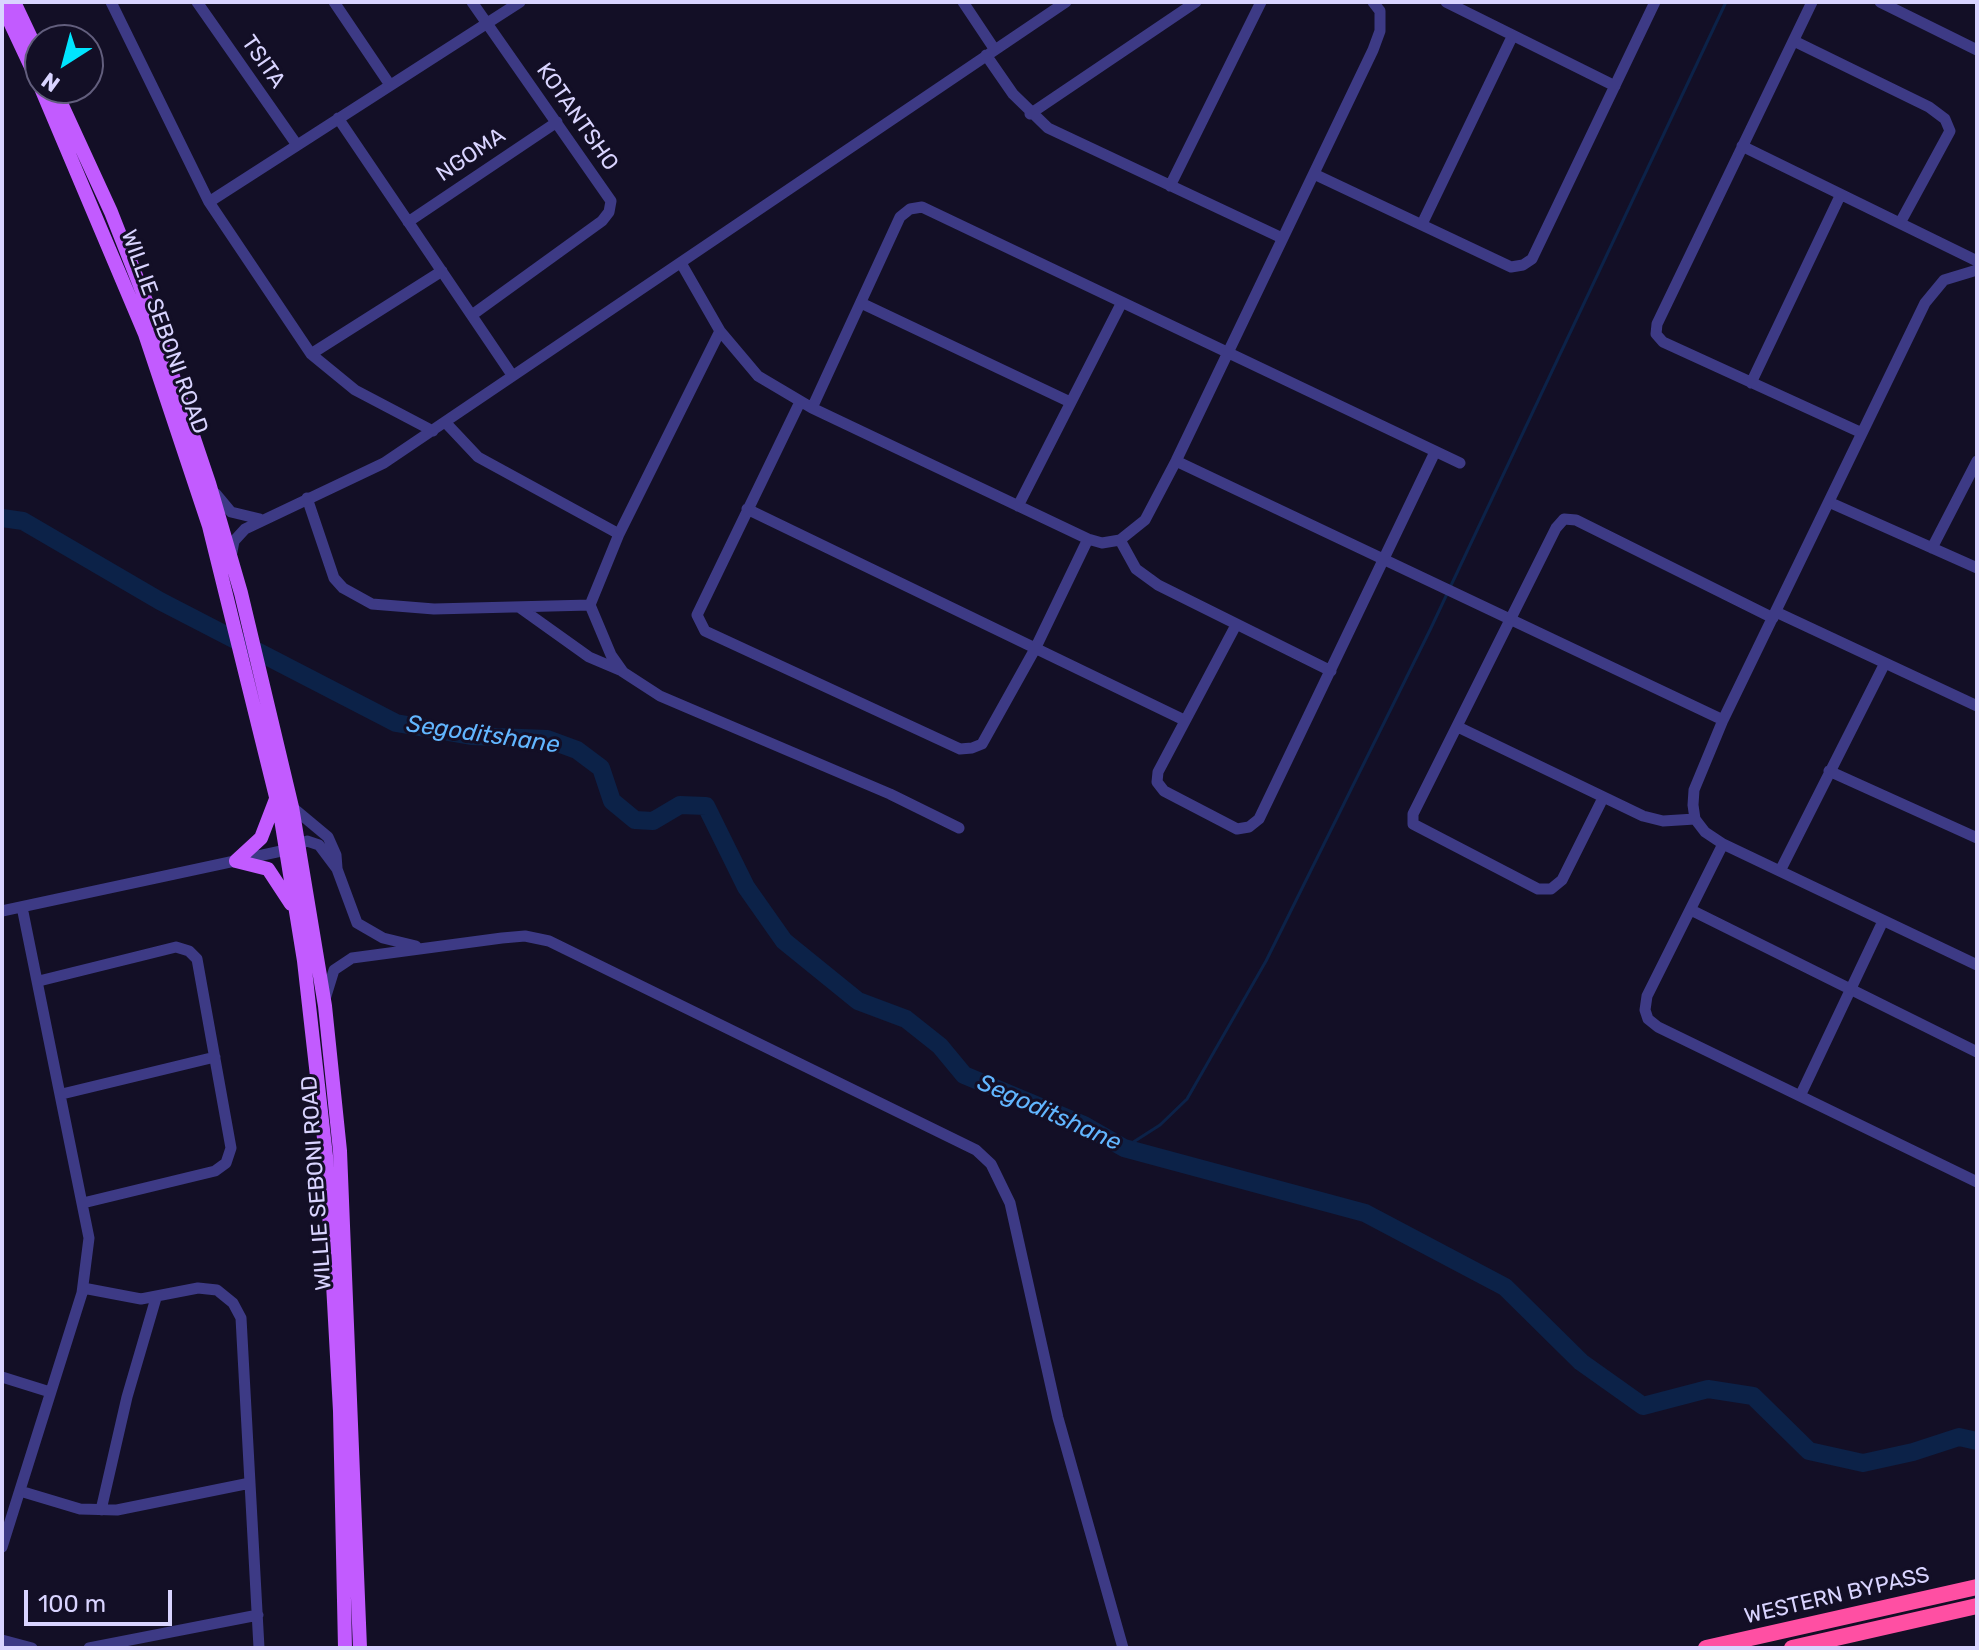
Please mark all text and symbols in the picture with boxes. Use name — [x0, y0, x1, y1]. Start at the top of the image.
north arrow — [24, 24, 104, 104]
street label: TSITA — [235, 31, 291, 93]
street label: KOTANTSHO — [530, 58, 624, 176]
text: N — [36, 67, 65, 98]
street label: NGOMA — [432, 122, 510, 188]
street label: WILLIE SEBONI ROAD — [115, 226, 213, 438]
water label: Segoditshane — [405, 710, 561, 760]
water label: Segoditshane — [973, 1068, 1125, 1158]
street label: WILLIE SEBONI ROAD — [296, 1075, 338, 1291]
street label: WESTERN BYPASS — [1742, 1562, 1932, 1630]
scale bar — [28, 1574, 176, 1624]
text: 100 m — [38, 1590, 106, 1618]

